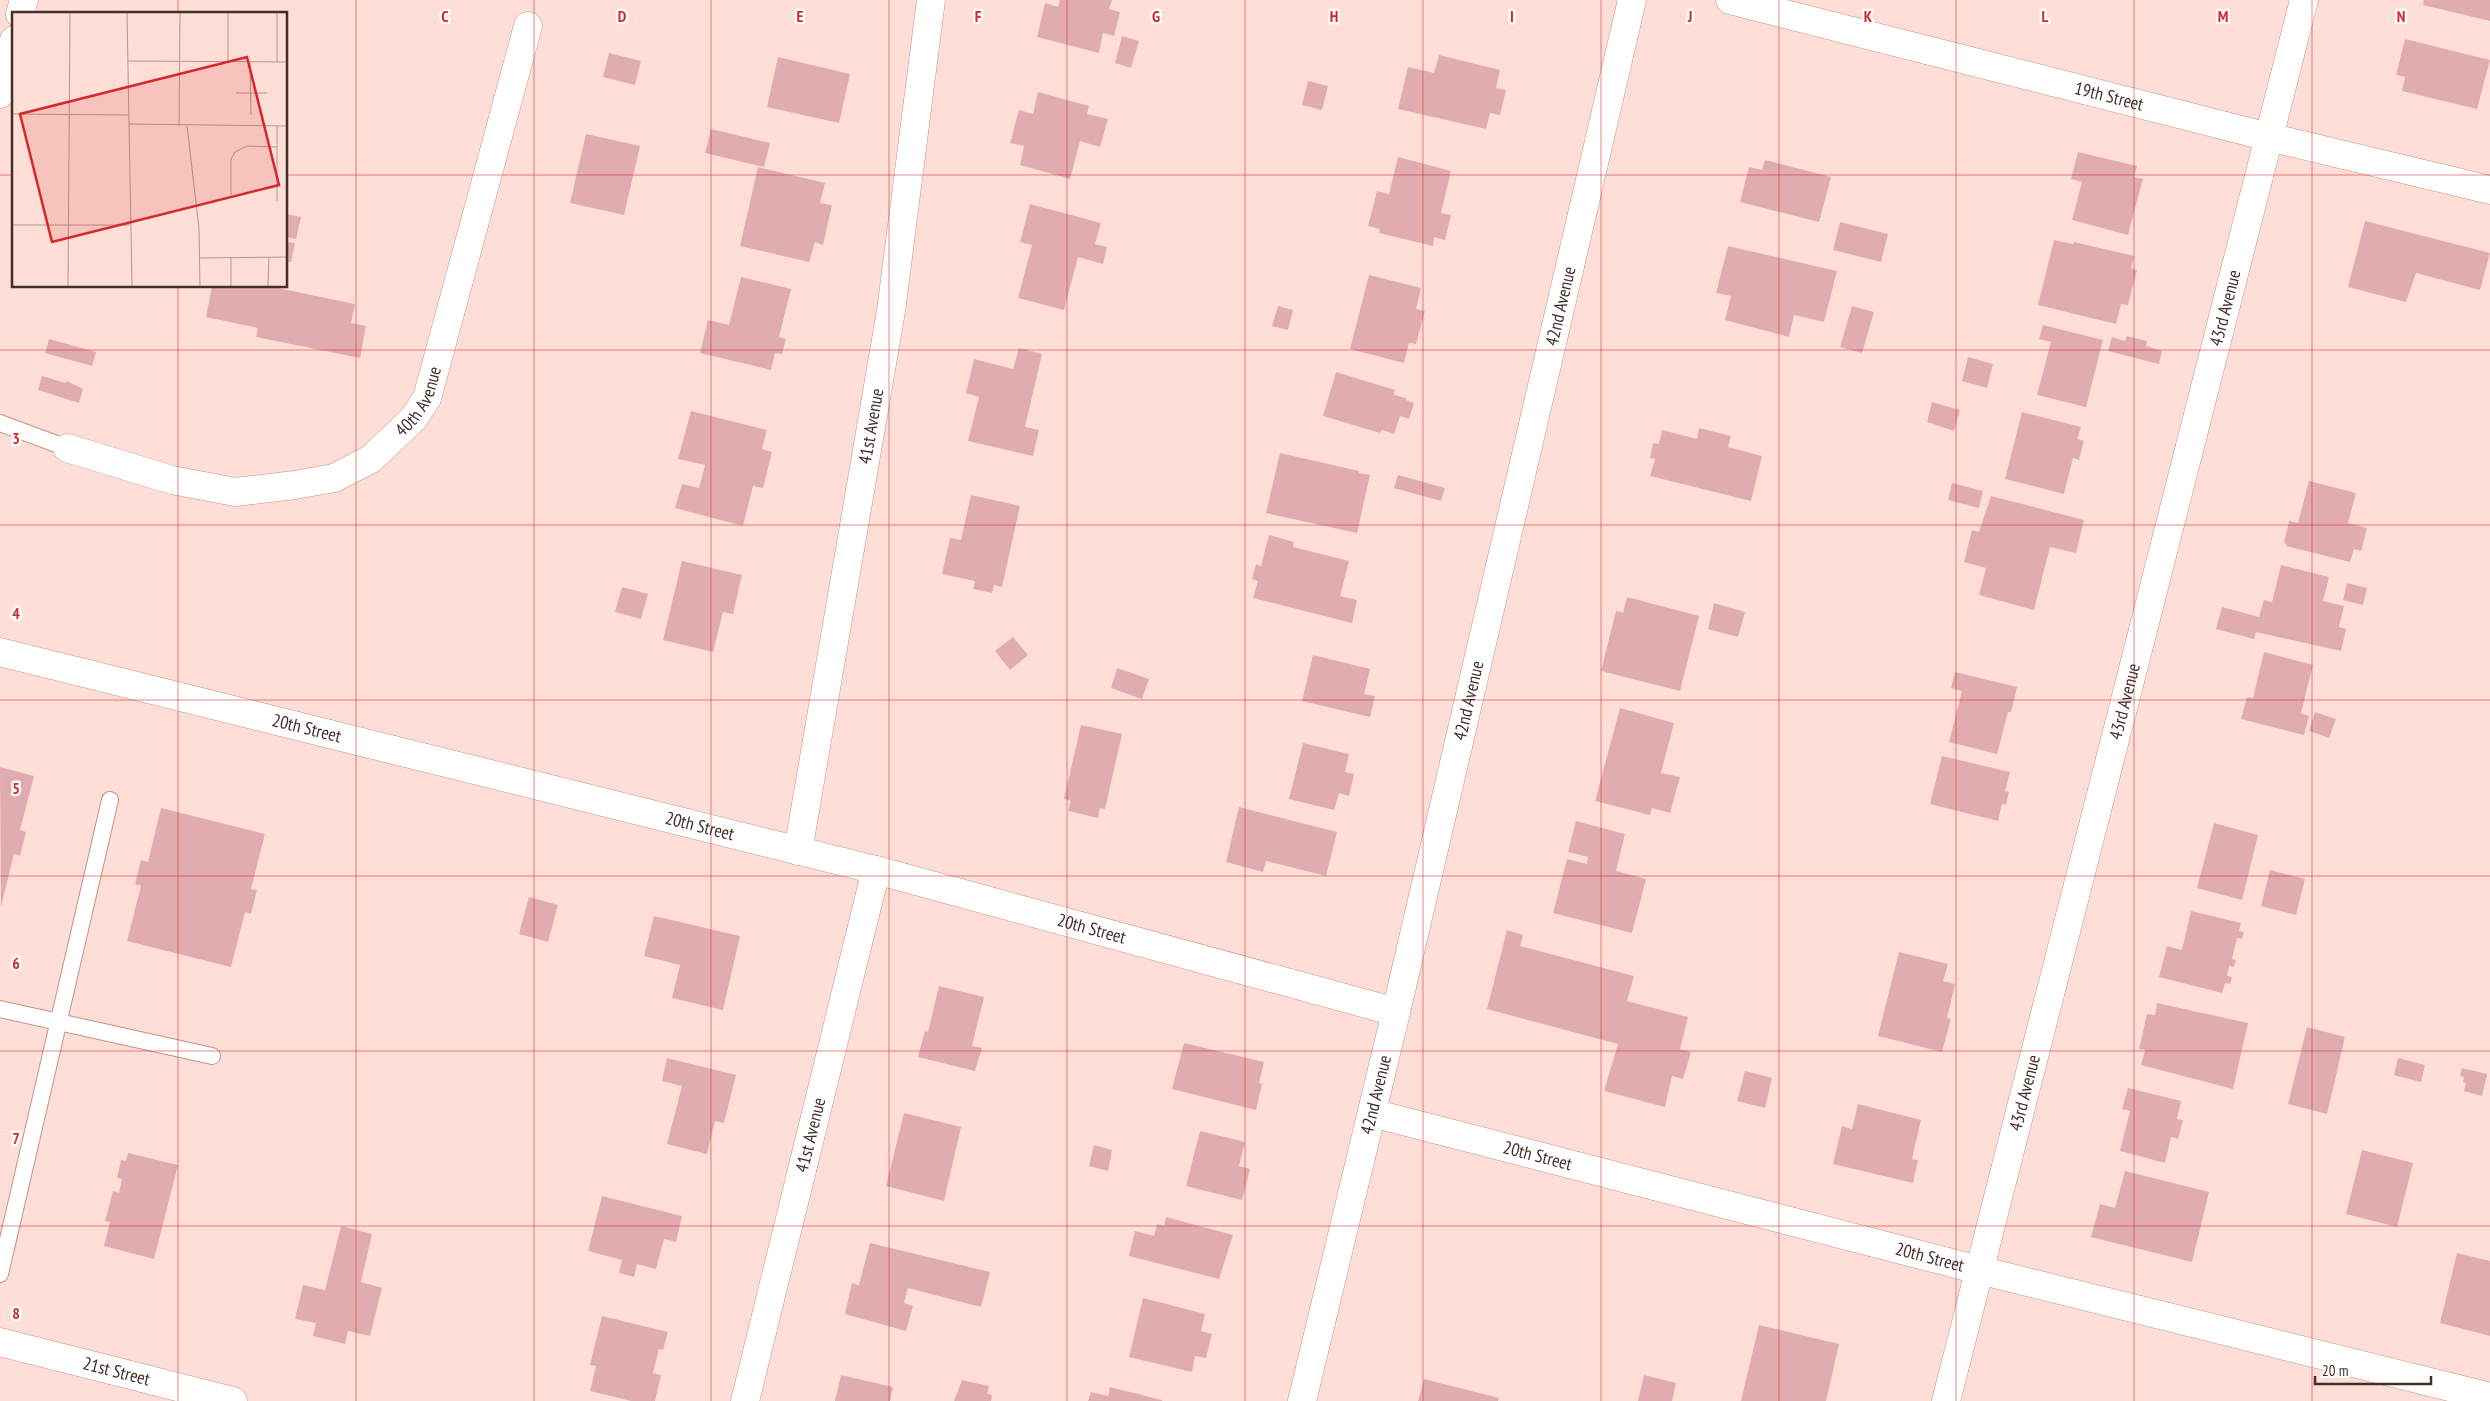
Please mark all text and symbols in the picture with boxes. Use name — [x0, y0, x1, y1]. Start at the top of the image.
text: C — [441, 6, 449, 26]
text: D — [618, 6, 627, 26]
text: E — [797, 6, 804, 26]
text: F — [975, 6, 982, 26]
text: G — [1152, 6, 1160, 26]
text: H — [1330, 6, 1338, 26]
text: I — [1510, 6, 1514, 26]
text: J — [1687, 6, 1692, 26]
text: K — [1864, 6, 1873, 26]
text: L — [2042, 6, 2049, 26]
text: M — [2218, 6, 2228, 26]
text: N — [2397, 6, 2405, 26]
inset map — [12, 12, 288, 288]
street label: 19th Street — [2072, 76, 2146, 116]
street label: 42nd Avenue — [1540, 264, 1580, 348]
street label: 43rd Avenue — [2204, 267, 2246, 349]
street label: 40th Avenue — [390, 364, 446, 441]
street label: 41st Avenue — [853, 387, 888, 466]
text: 3 — [12, 428, 20, 448]
text: 4 — [12, 603, 20, 623]
street label: 42nd Avenue — [1448, 658, 1489, 742]
street label: 43rd Avenue — [2103, 661, 2145, 742]
street label: 20th Street — [270, 708, 344, 747]
text: 5 — [12, 778, 20, 798]
street label: 20th Street — [663, 806, 737, 845]
street label: 20th Street — [1055, 908, 1128, 949]
text: 6 — [12, 953, 20, 973]
street label: 43rd Avenue — [2003, 1052, 2045, 1133]
street label: 42nd Avenue — [1355, 1053, 1396, 1137]
street label: 41st Avenue — [790, 1095, 830, 1175]
text: 7 — [12, 1128, 20, 1148]
street label: 20th Street — [1501, 1135, 1575, 1175]
street label: 20th Street — [1893, 1237, 1967, 1277]
text: 8 — [12, 1303, 20, 1323]
street label: 21st Street — [80, 1351, 152, 1391]
scale bar — [2315, 1354, 2431, 1386]
text: 20 m — [2322, 1361, 2348, 1380]

